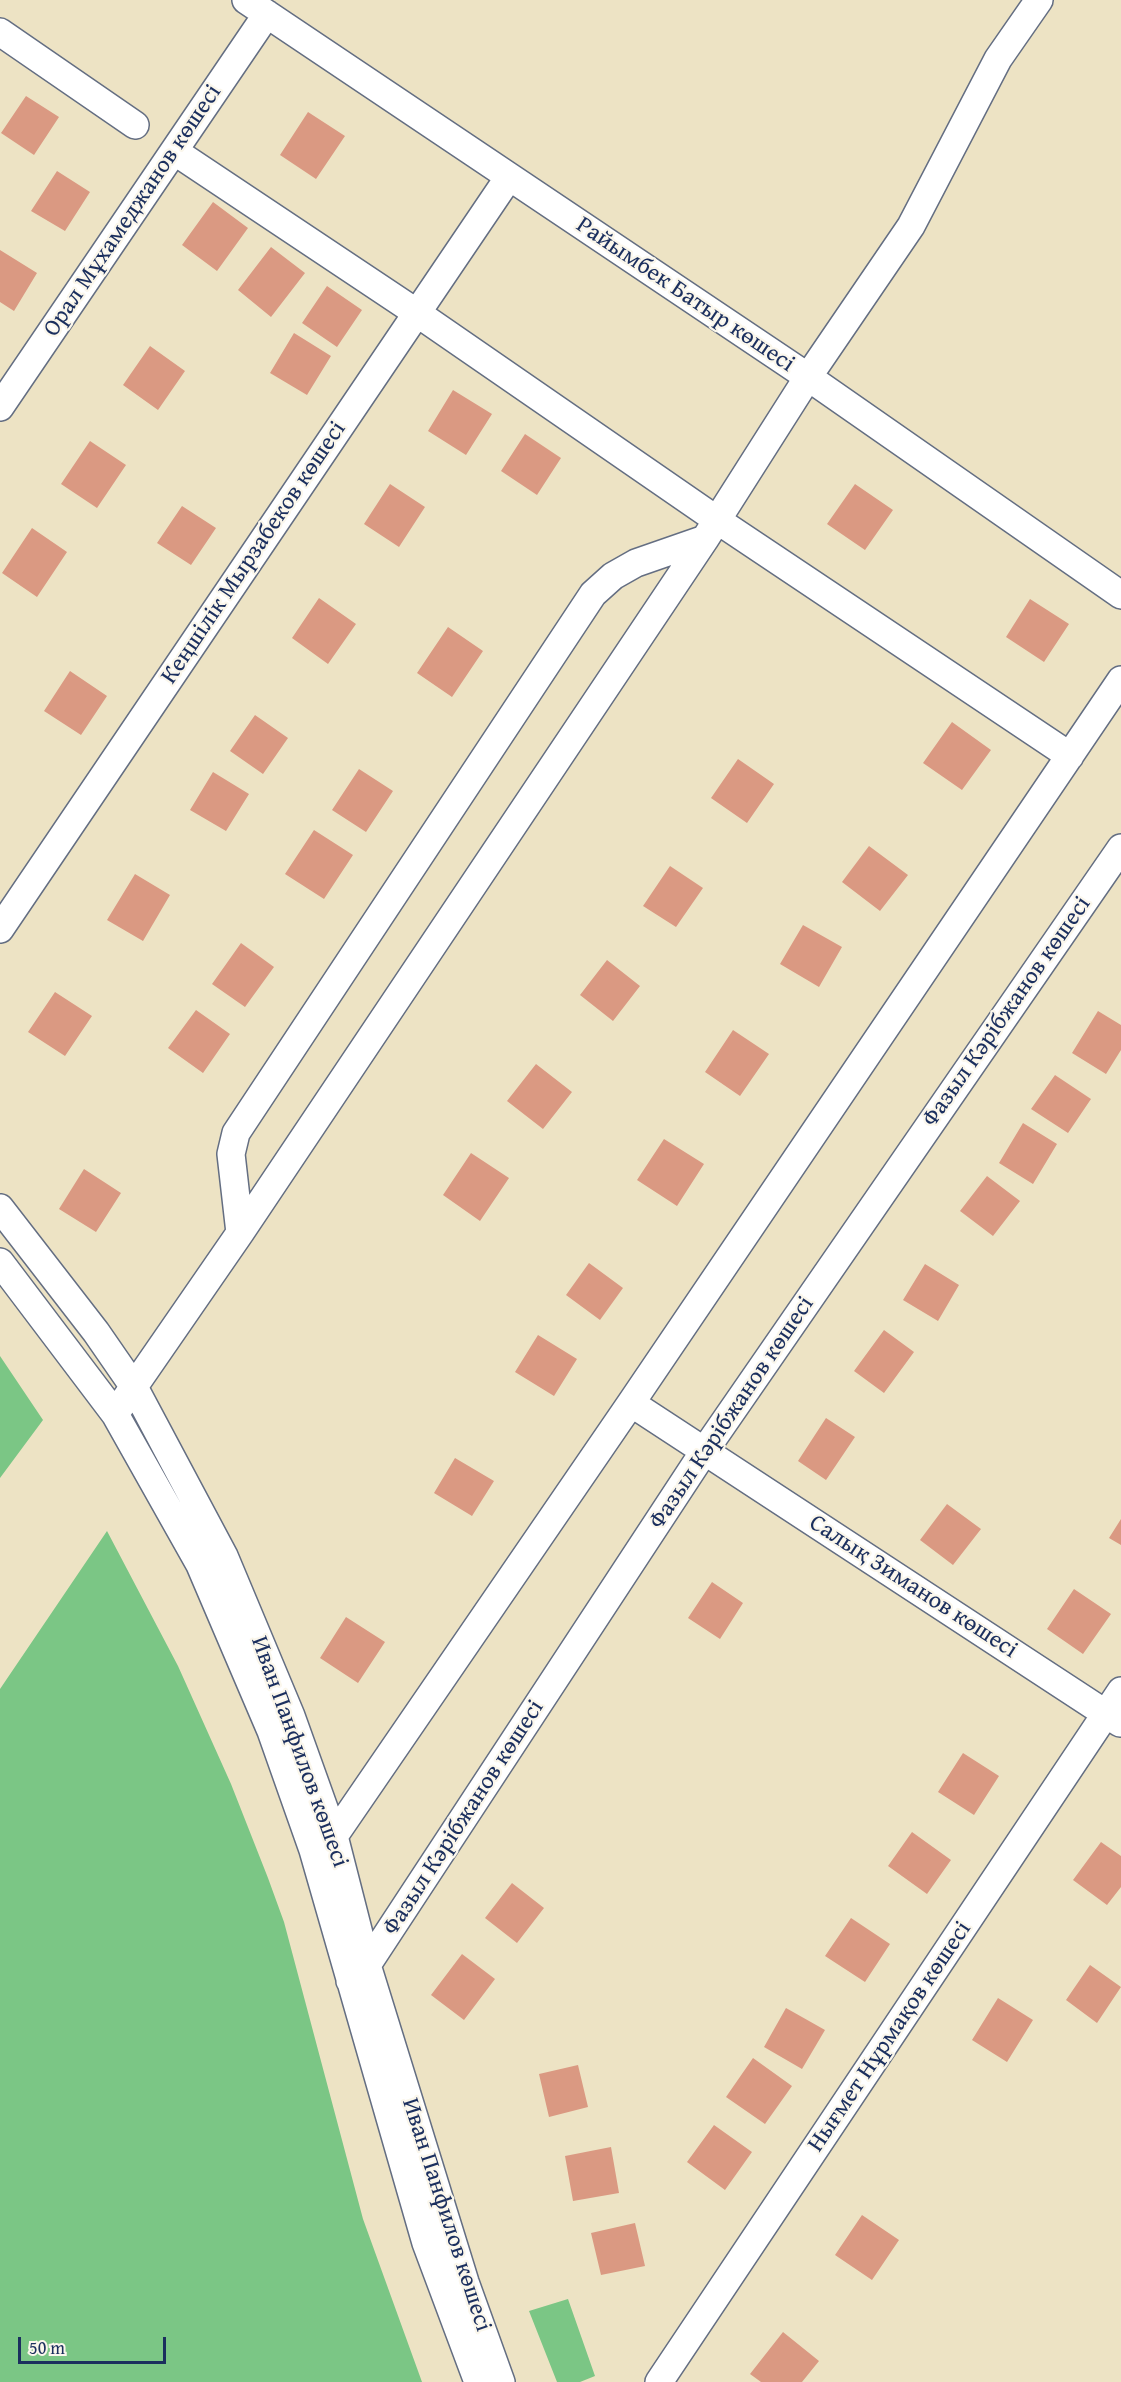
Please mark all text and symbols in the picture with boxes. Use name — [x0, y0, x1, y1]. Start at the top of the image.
street label: Орал Мұхамеджанов көшесі — [38, 80, 228, 342]
street label: Райымбек Батыр көшесі — [570, 211, 800, 379]
street label: Кеңшілік Мырзабеков көшесі — [155, 416, 353, 690]
street label: Фазыл Кәрібжанов көшесі — [917, 891, 1097, 1133]
street label: Фазыл Кәрібжанов көшесі — [643, 1291, 821, 1535]
street label: Салық Зиманов көшесі — [803, 1509, 1023, 1665]
street label: Иван Панфилов көшесі — [244, 1633, 354, 1871]
street label: Фазыл Кәрібжанов көшесі — [377, 1695, 551, 1941]
street label: Нығмет Нұрмақов көшесі — [802, 1916, 978, 2158]
street label: Иван Панфилов көшесі — [395, 2095, 497, 2335]
scale bar — [21, 2325, 170, 2363]
text: 50 m — [29, 2334, 65, 2361]

